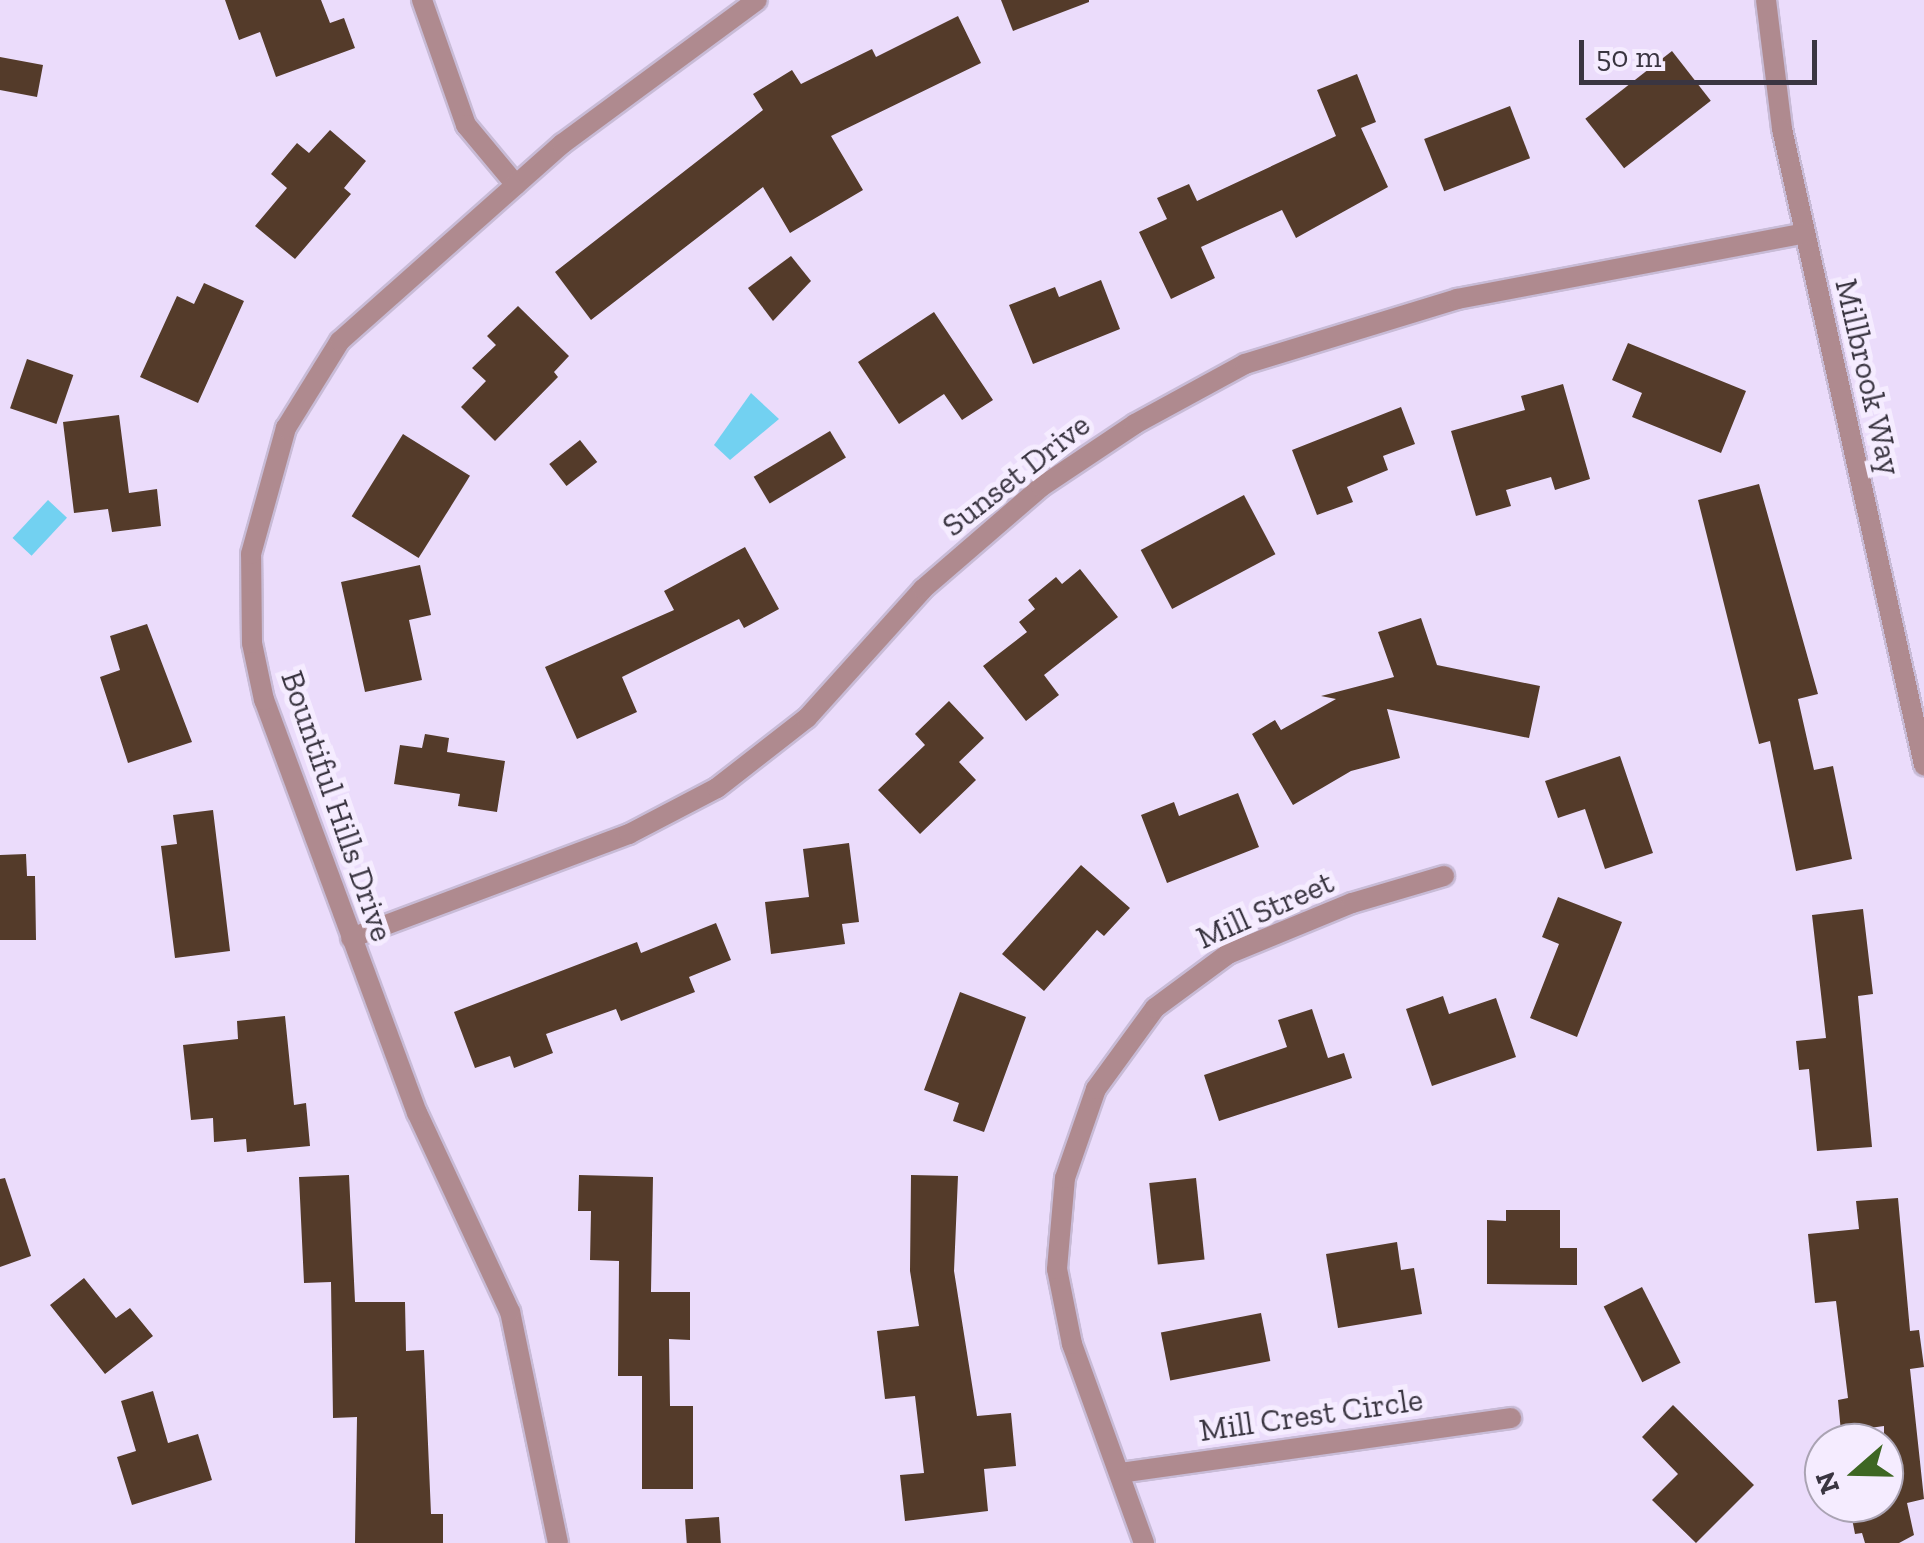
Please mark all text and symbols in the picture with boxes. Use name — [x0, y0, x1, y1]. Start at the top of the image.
scale bar — [1584, 20, 1822, 82]
text: 50 m — [1596, 39, 1661, 75]
street label: Millbrook Way — [1827, 275, 1909, 479]
street label: Sunset Drive — [934, 405, 1098, 545]
street label: Bountiful Hills Drive — [273, 666, 401, 946]
street label: Mill Street — [1191, 863, 1339, 957]
street label: Mill Crest Circle — [1197, 1380, 1425, 1450]
north arrow — [1804, 1423, 1904, 1523]
text: N — [1808, 1467, 1846, 1498]

